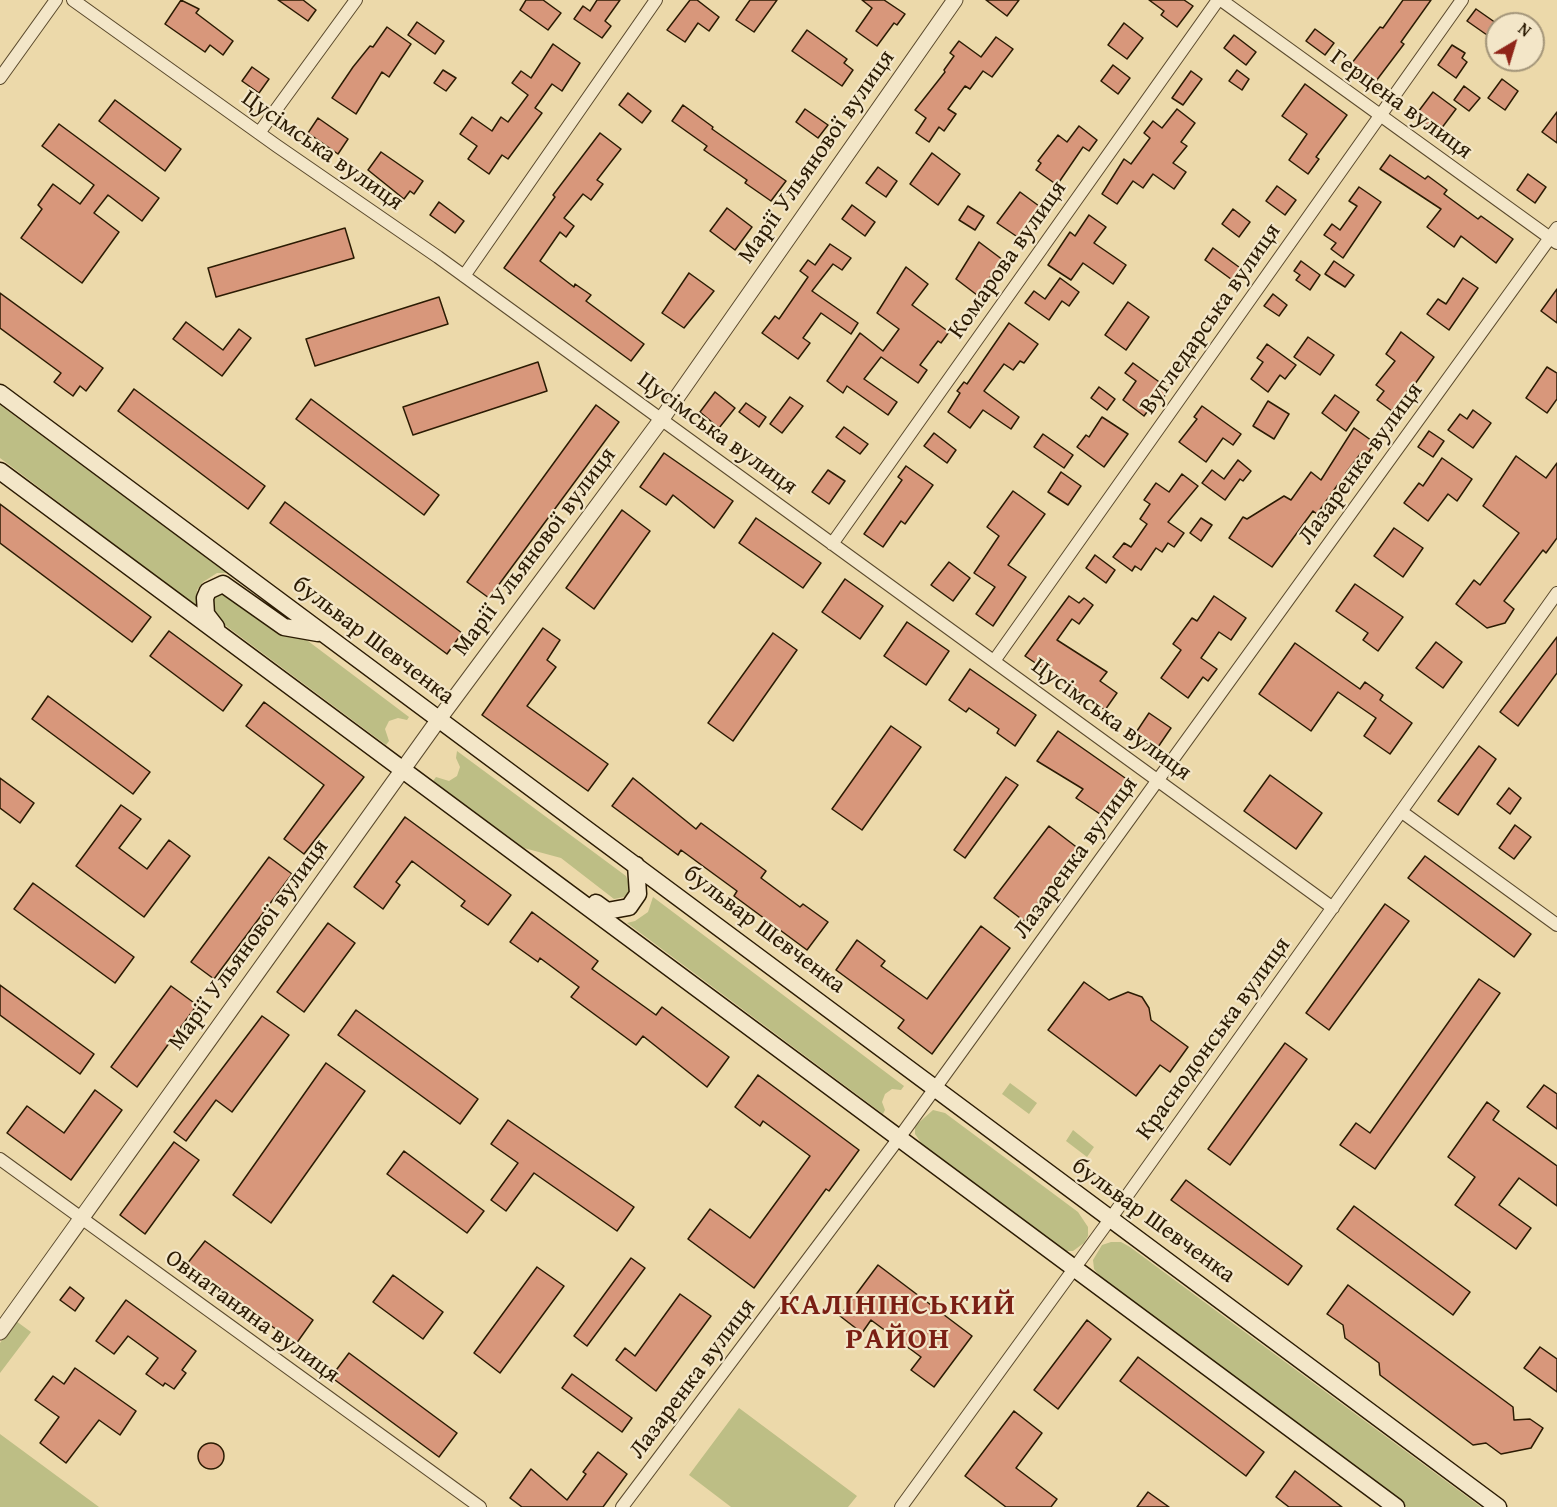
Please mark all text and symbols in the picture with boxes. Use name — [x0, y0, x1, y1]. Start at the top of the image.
north arrow — [1485, 12, 1545, 72]
text: N — [1513, 17, 1536, 42]
street label: Герцена вулиця — [1324, 44, 1478, 166]
street label: Марії Ульянової вулиця — [732, 45, 902, 269]
street label: Цусімська вулиця — [236, 85, 408, 217]
street label: Комарова вулиця — [943, 175, 1073, 345]
street label: Вугледарська вулиця — [1134, 218, 1288, 420]
street label: Цусімська вулиця — [631, 366, 803, 502]
street label: Лазаренка вулиця — [1293, 377, 1429, 551]
street label: Марії Ульянової вулиця — [447, 442, 623, 662]
street label: бульвар Шевченка — [286, 571, 460, 711]
street label: Цусімська вулиця — [1025, 652, 1197, 788]
street label: Лазаренка вулиця — [1008, 771, 1144, 945]
street label: Марії Ульянової вулиця — [163, 834, 335, 1056]
street label: бульвар Шевченка — [677, 860, 851, 1000]
street label: Краснодонська вулиця — [1131, 932, 1297, 1146]
street label: бульвар Шевченка — [1065, 1152, 1241, 1290]
street label: Овнатаняна вулиця — [159, 1244, 345, 1390]
district label: КАЛІНІНСЬКИЙ РАЙОН — [780, 1288, 1016, 1358]
street label: Лазаренка вулиця — [623, 1293, 763, 1465]

